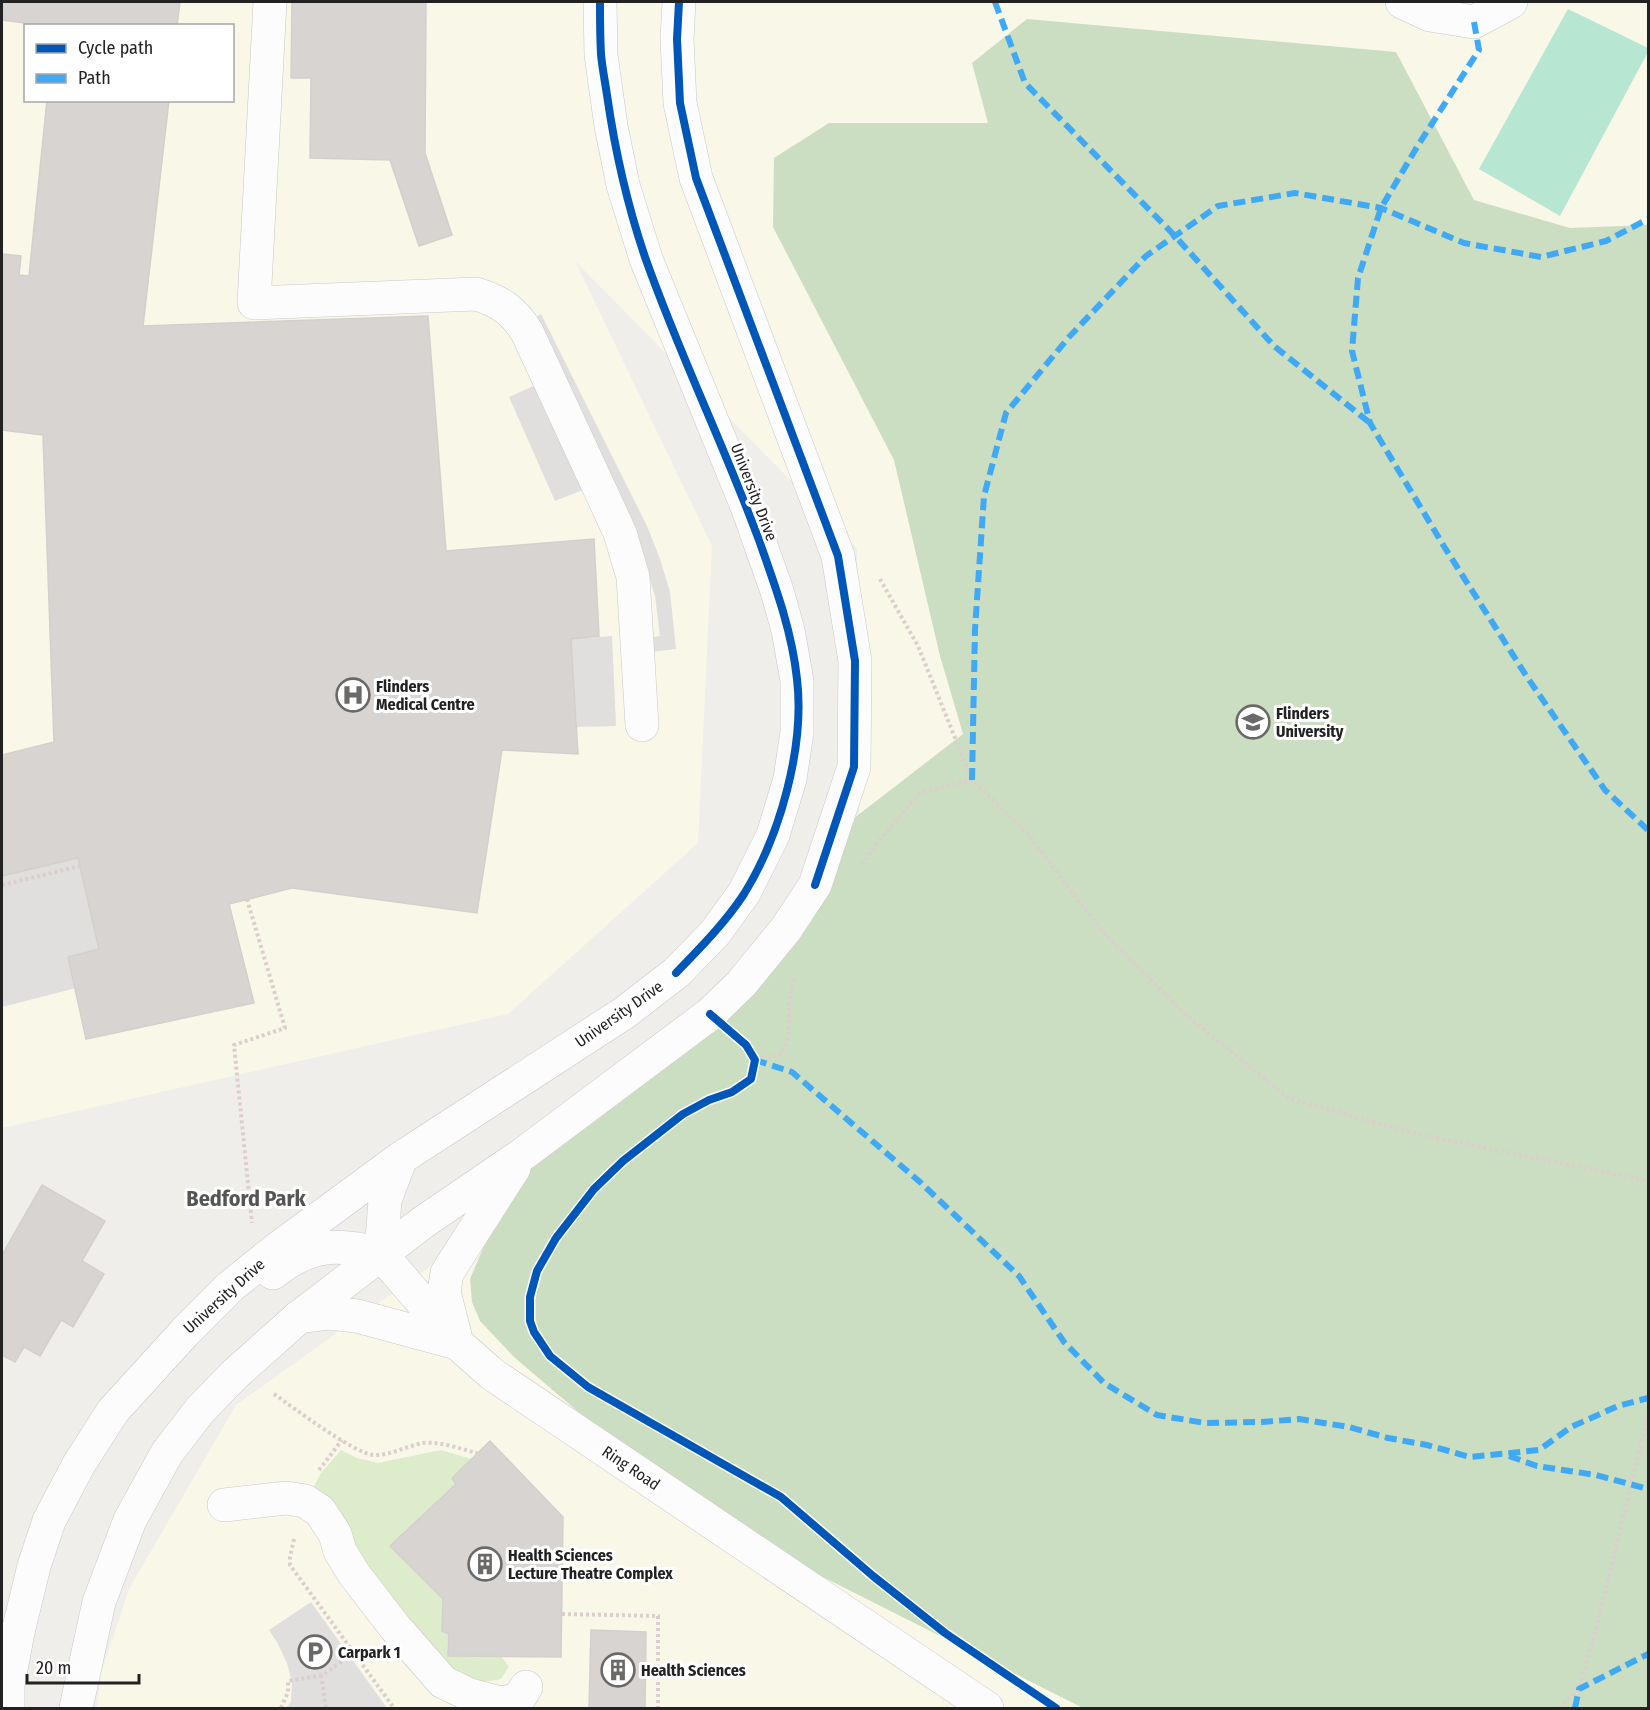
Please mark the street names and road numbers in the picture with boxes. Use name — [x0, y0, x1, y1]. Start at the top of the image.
street label: University Drive — [727, 441, 781, 544]
street label: University Drive — [571, 977, 667, 1051]
street label: University Drive — [179, 1254, 269, 1338]
street label: Ring Road — [598, 1442, 664, 1494]

